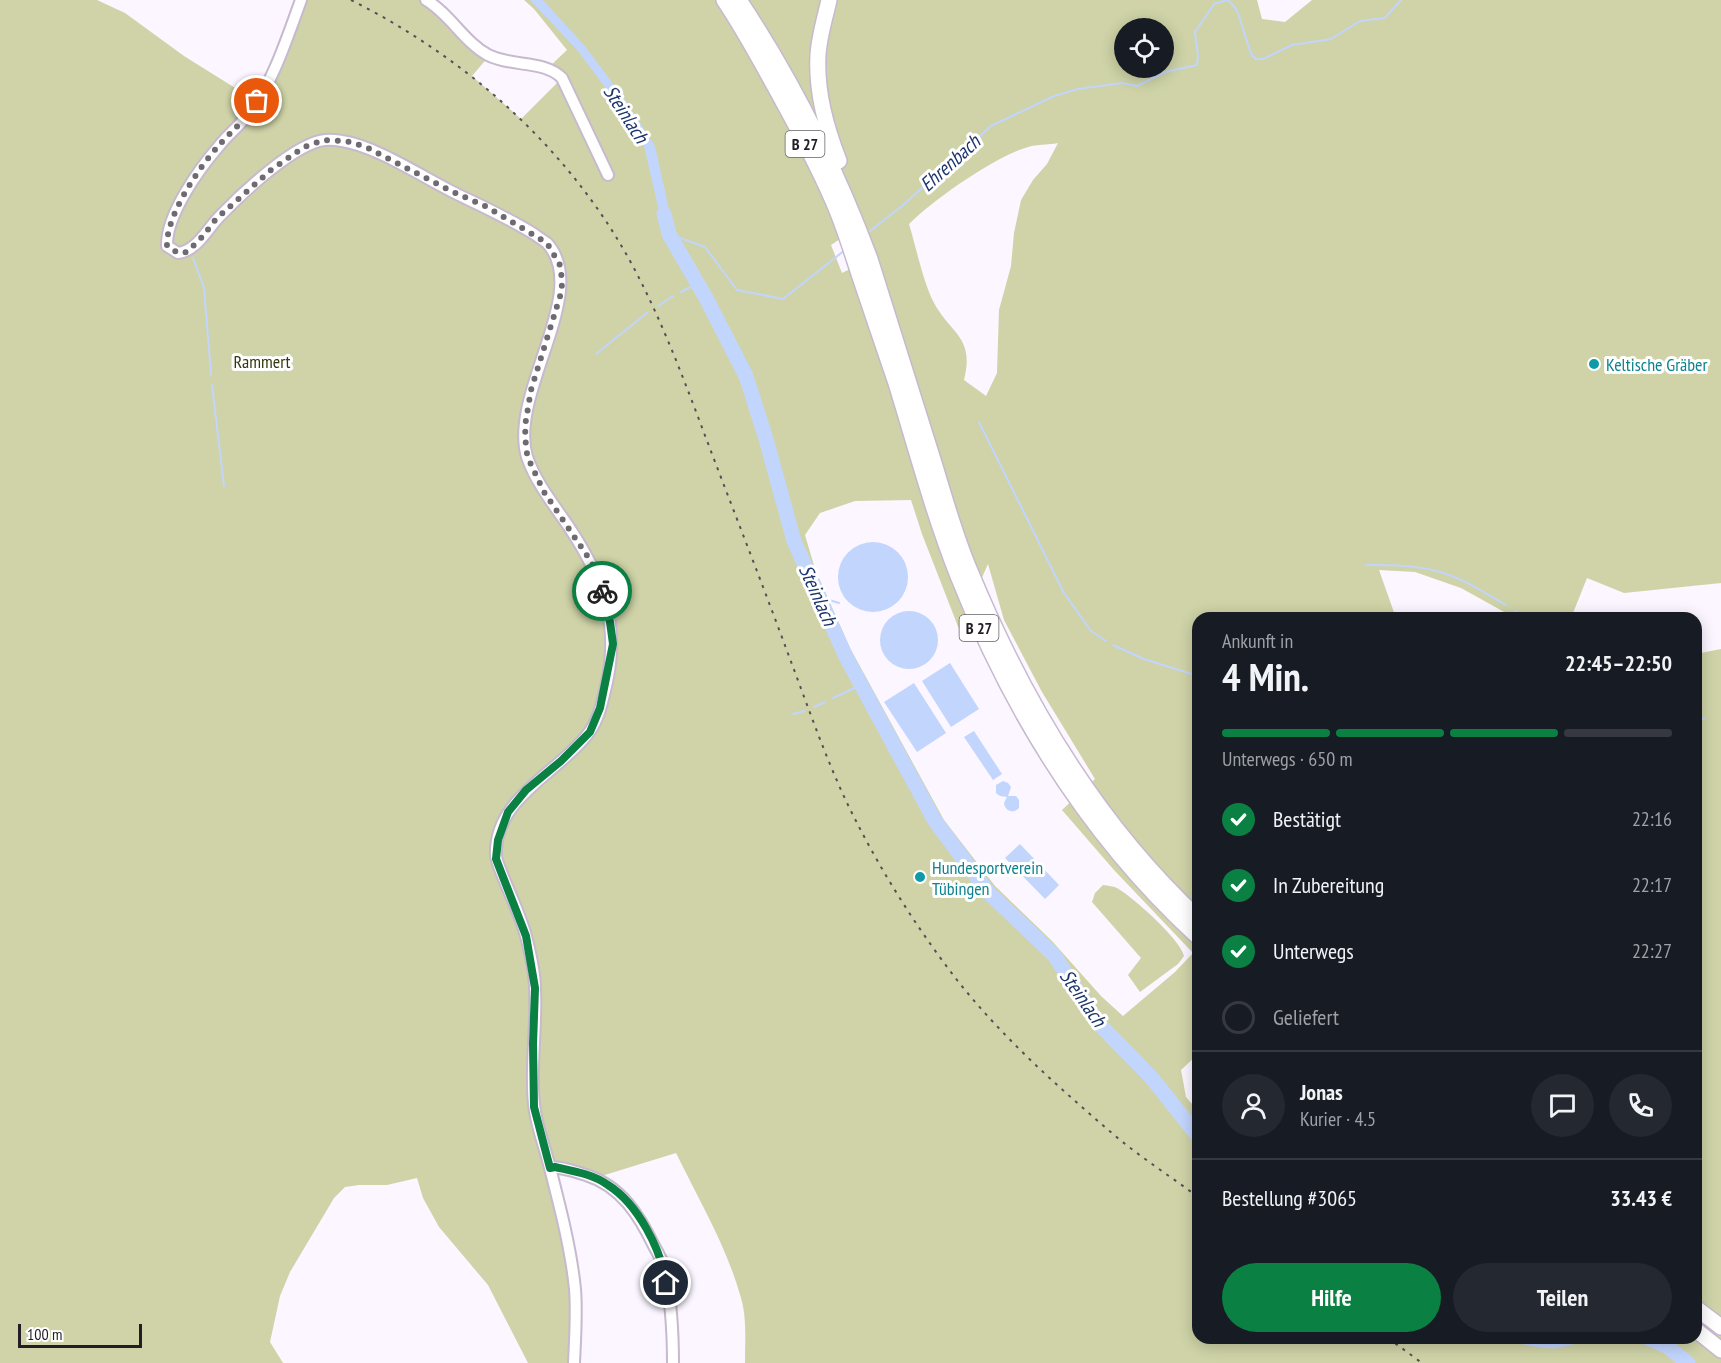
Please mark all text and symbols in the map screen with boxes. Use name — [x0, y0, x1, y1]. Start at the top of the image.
map controls — [1114, 18, 1174, 78]
button: locate — [1114, 18, 1174, 78]
pin — [231, 75, 282, 126]
water label: Steinlach — [598, 80, 655, 149]
icon: bag — [240, 84, 273, 117]
water label: Ehrenbach — [914, 128, 987, 197]
road number: B 27 — [786, 131, 824, 157]
park label: Rammert — [233, 350, 291, 373]
place label: Keltische Gräber — [1606, 353, 1708, 376]
marker: Keltische Gräber — [1587, 357, 1601, 371]
courier — [572, 561, 632, 621]
water label: Steinlach — [793, 561, 843, 631]
icon: bike — [586, 575, 619, 608]
road number: B 27 — [960, 615, 998, 641]
text: Ankunft in — [1222, 628, 1293, 654]
text: 22:45–22:50 — [1565, 649, 1672, 677]
text: 4 Min. — [1222, 651, 1309, 702]
text: Unterwegs · 650 m — [1222, 746, 1352, 772]
icon: check — [1222, 803, 1255, 836]
text: Bestätigt — [1273, 805, 1341, 833]
text: 22:16 — [1632, 806, 1672, 832]
place label: Hundesportverein Tübingen — [932, 856, 1043, 900]
icon: check — [1222, 869, 1255, 902]
marker: Hundesportverein Tübingen — [913, 870, 927, 884]
text: In Zubereitung — [1273, 871, 1384, 899]
text: 22:17 — [1632, 872, 1672, 898]
icon: check — [1222, 935, 1255, 968]
text: Unterwegs — [1273, 937, 1354, 965]
text: 22:27 — [1632, 938, 1672, 964]
water label: Steinlach — [1054, 964, 1113, 1033]
text: Geliefert — [1273, 1003, 1339, 1031]
button: person — [1222, 1074, 1285, 1137]
button: chat — [1531, 1074, 1594, 1137]
button: phone — [1609, 1074, 1672, 1137]
text: Jonas — [1300, 1078, 1343, 1106]
text: Kurier · 4.5 — [1300, 1106, 1376, 1132]
text: Bestellung #3065 — [1222, 1184, 1357, 1212]
text: 33.43 € — [1610, 1184, 1672, 1212]
pin — [640, 1257, 691, 1308]
button: Hilfe — [1222, 1263, 1441, 1332]
button: Teilen — [1453, 1263, 1672, 1332]
icon: home — [649, 1266, 682, 1299]
scale bar — [18, 1321, 142, 1348]
text: 100 m — [27, 1324, 62, 1344]

